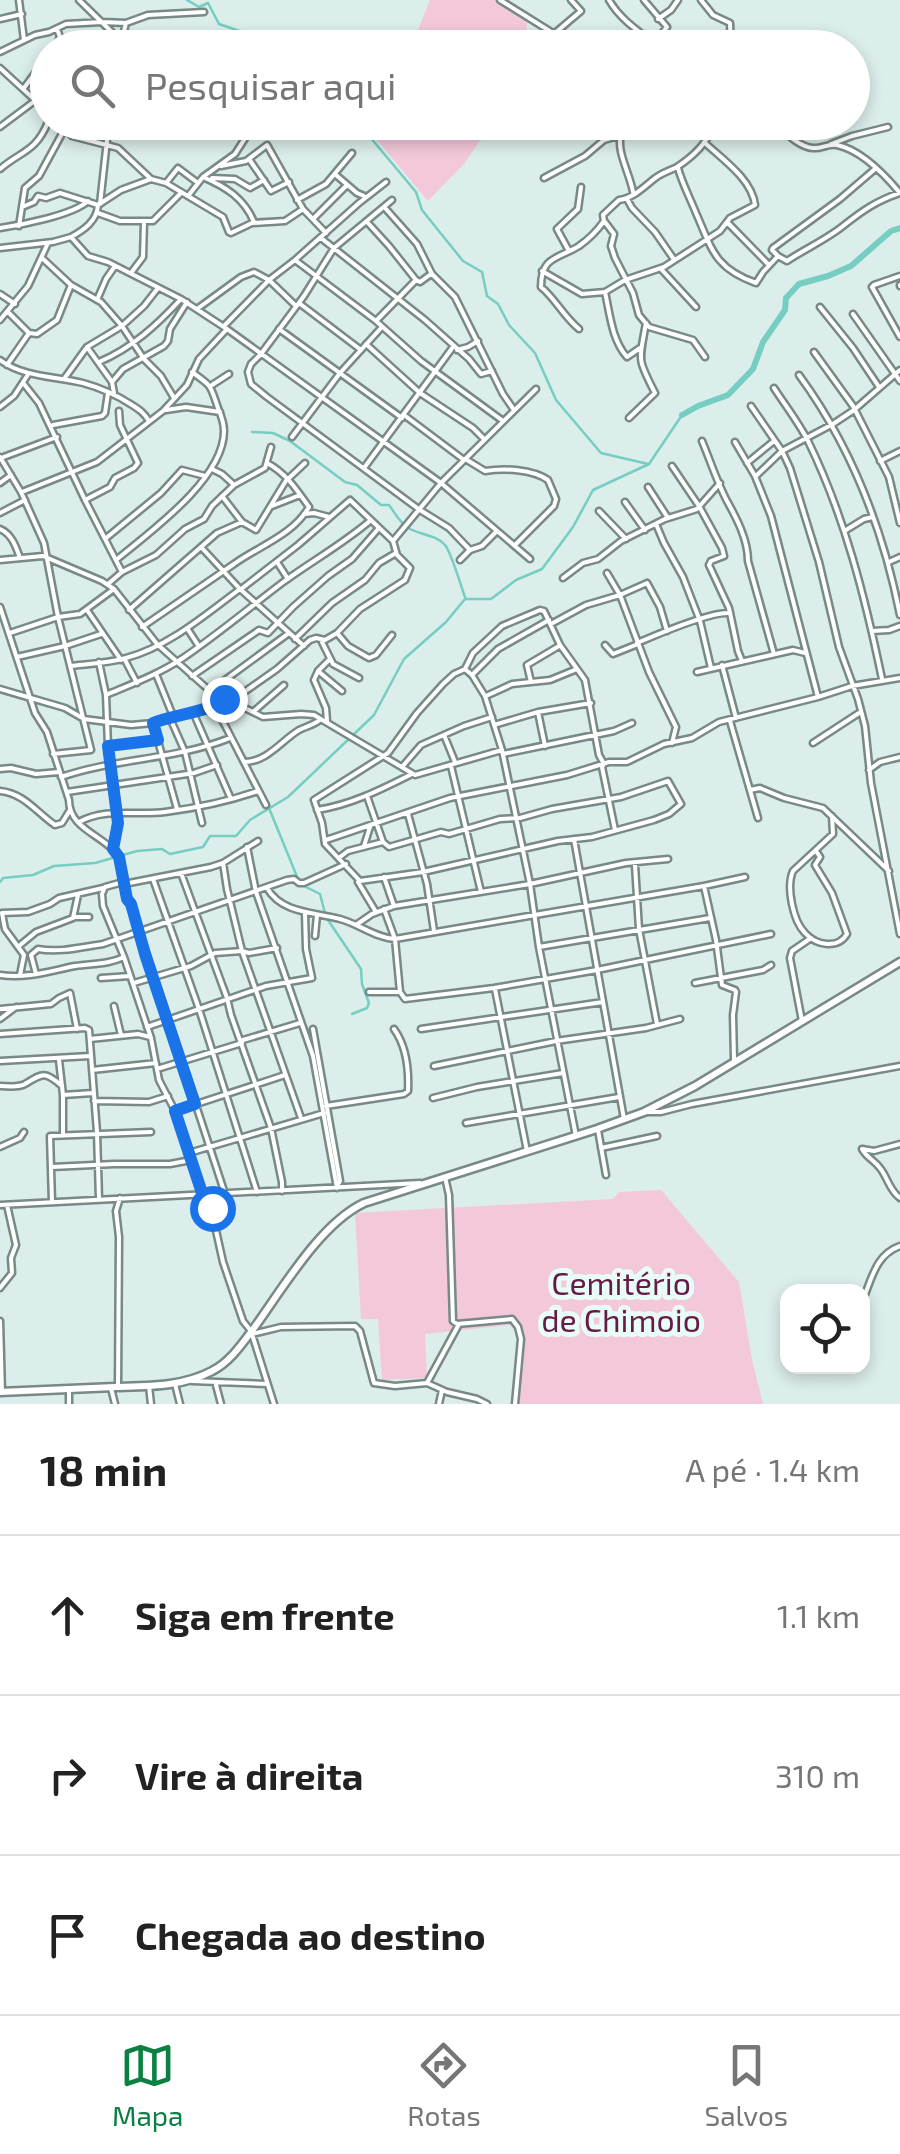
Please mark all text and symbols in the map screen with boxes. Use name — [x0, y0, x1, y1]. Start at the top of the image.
search box — [30, 30, 870, 140]
icon: search — [65, 58, 120, 113]
text: Pesquisar aqui — [145, 62, 396, 108]
route end — [202, 677, 248, 723]
route start — [190, 1186, 236, 1232]
park label: Cemitério de Chimoio — [541, 1263, 701, 1338]
map controls — [780, 1284, 870, 1374]
button: locate — [780, 1284, 870, 1374]
text: 18 min — [40, 1444, 167, 1494]
text: A pé · 1.4 km — [685, 1450, 860, 1488]
icon: ahead — [40, 1588, 95, 1643]
text: Siga em frente — [135, 1592, 395, 1638]
text: 1.1 km — [777, 1596, 860, 1634]
icon: right — [40, 1748, 95, 1803]
text: Vire à direita — [135, 1752, 363, 1798]
text: 310 m — [775, 1756, 860, 1794]
icon: arrive — [40, 1908, 95, 1963]
text: Chegada ao destino — [135, 1912, 486, 1958]
tab: Mapa — [112, 2038, 183, 2132]
tab: Rotas — [407, 2038, 481, 2132]
tab: Salvos — [704, 2038, 788, 2132]

